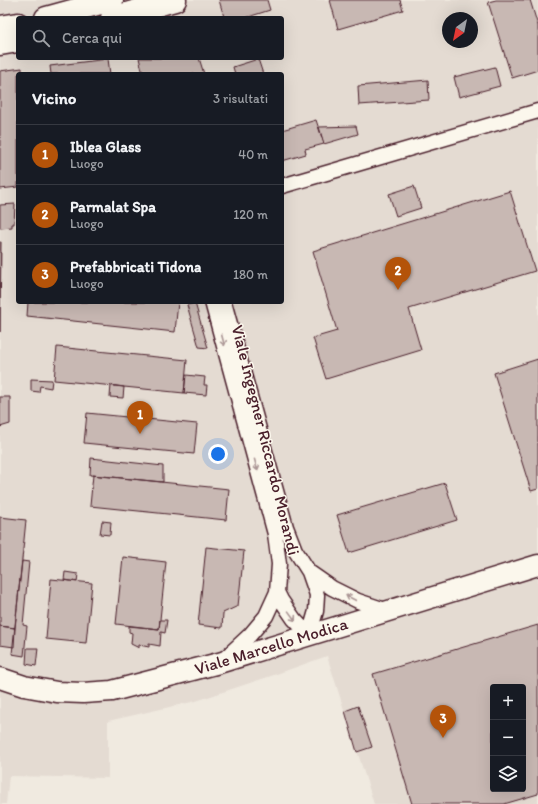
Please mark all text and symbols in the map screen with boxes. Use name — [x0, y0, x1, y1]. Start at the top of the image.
north arrow — [442, 12, 478, 48]
search box — [16, 16, 284, 60]
icon: search — [30, 27, 52, 49]
text: Cerca qui — [62, 29, 122, 47]
text: Vicino — [32, 88, 76, 108]
text: 3 risultati — [213, 91, 268, 106]
text: Iblea Glass — [70, 138, 141, 156]
text: 1 — [42, 147, 48, 162]
text: 40 m — [238, 147, 268, 162]
text: Luogo — [70, 156, 104, 171]
text: Parmalat Spa — [70, 198, 156, 216]
text: 2 — [42, 207, 48, 222]
text: 120 m — [233, 207, 268, 222]
text: Luogo — [70, 216, 104, 231]
pin: 2 — [385, 257, 411, 290]
text: Prefabbricati Tidona — [70, 258, 201, 276]
text: 3 — [41, 267, 49, 282]
text: 180 m — [233, 267, 268, 282]
text: Luogo — [70, 276, 104, 291]
street label: Viale Ingegner Riccardo Morandi — [228, 323, 304, 557]
one-way arrow — [219, 333, 227, 346]
pin: 1 — [127, 401, 153, 434]
your location — [208, 444, 228, 464]
one-way arrow — [253, 458, 260, 471]
one-way arrow — [346, 594, 358, 601]
one-way arrow — [288, 610, 297, 621]
street label: Viale Marcello Modica — [192, 613, 350, 679]
map controls — [490, 684, 526, 792]
button: + — [490, 684, 526, 720]
pin: 3 — [430, 705, 456, 738]
button: − — [490, 720, 526, 756]
button: layers — [490, 756, 526, 792]

